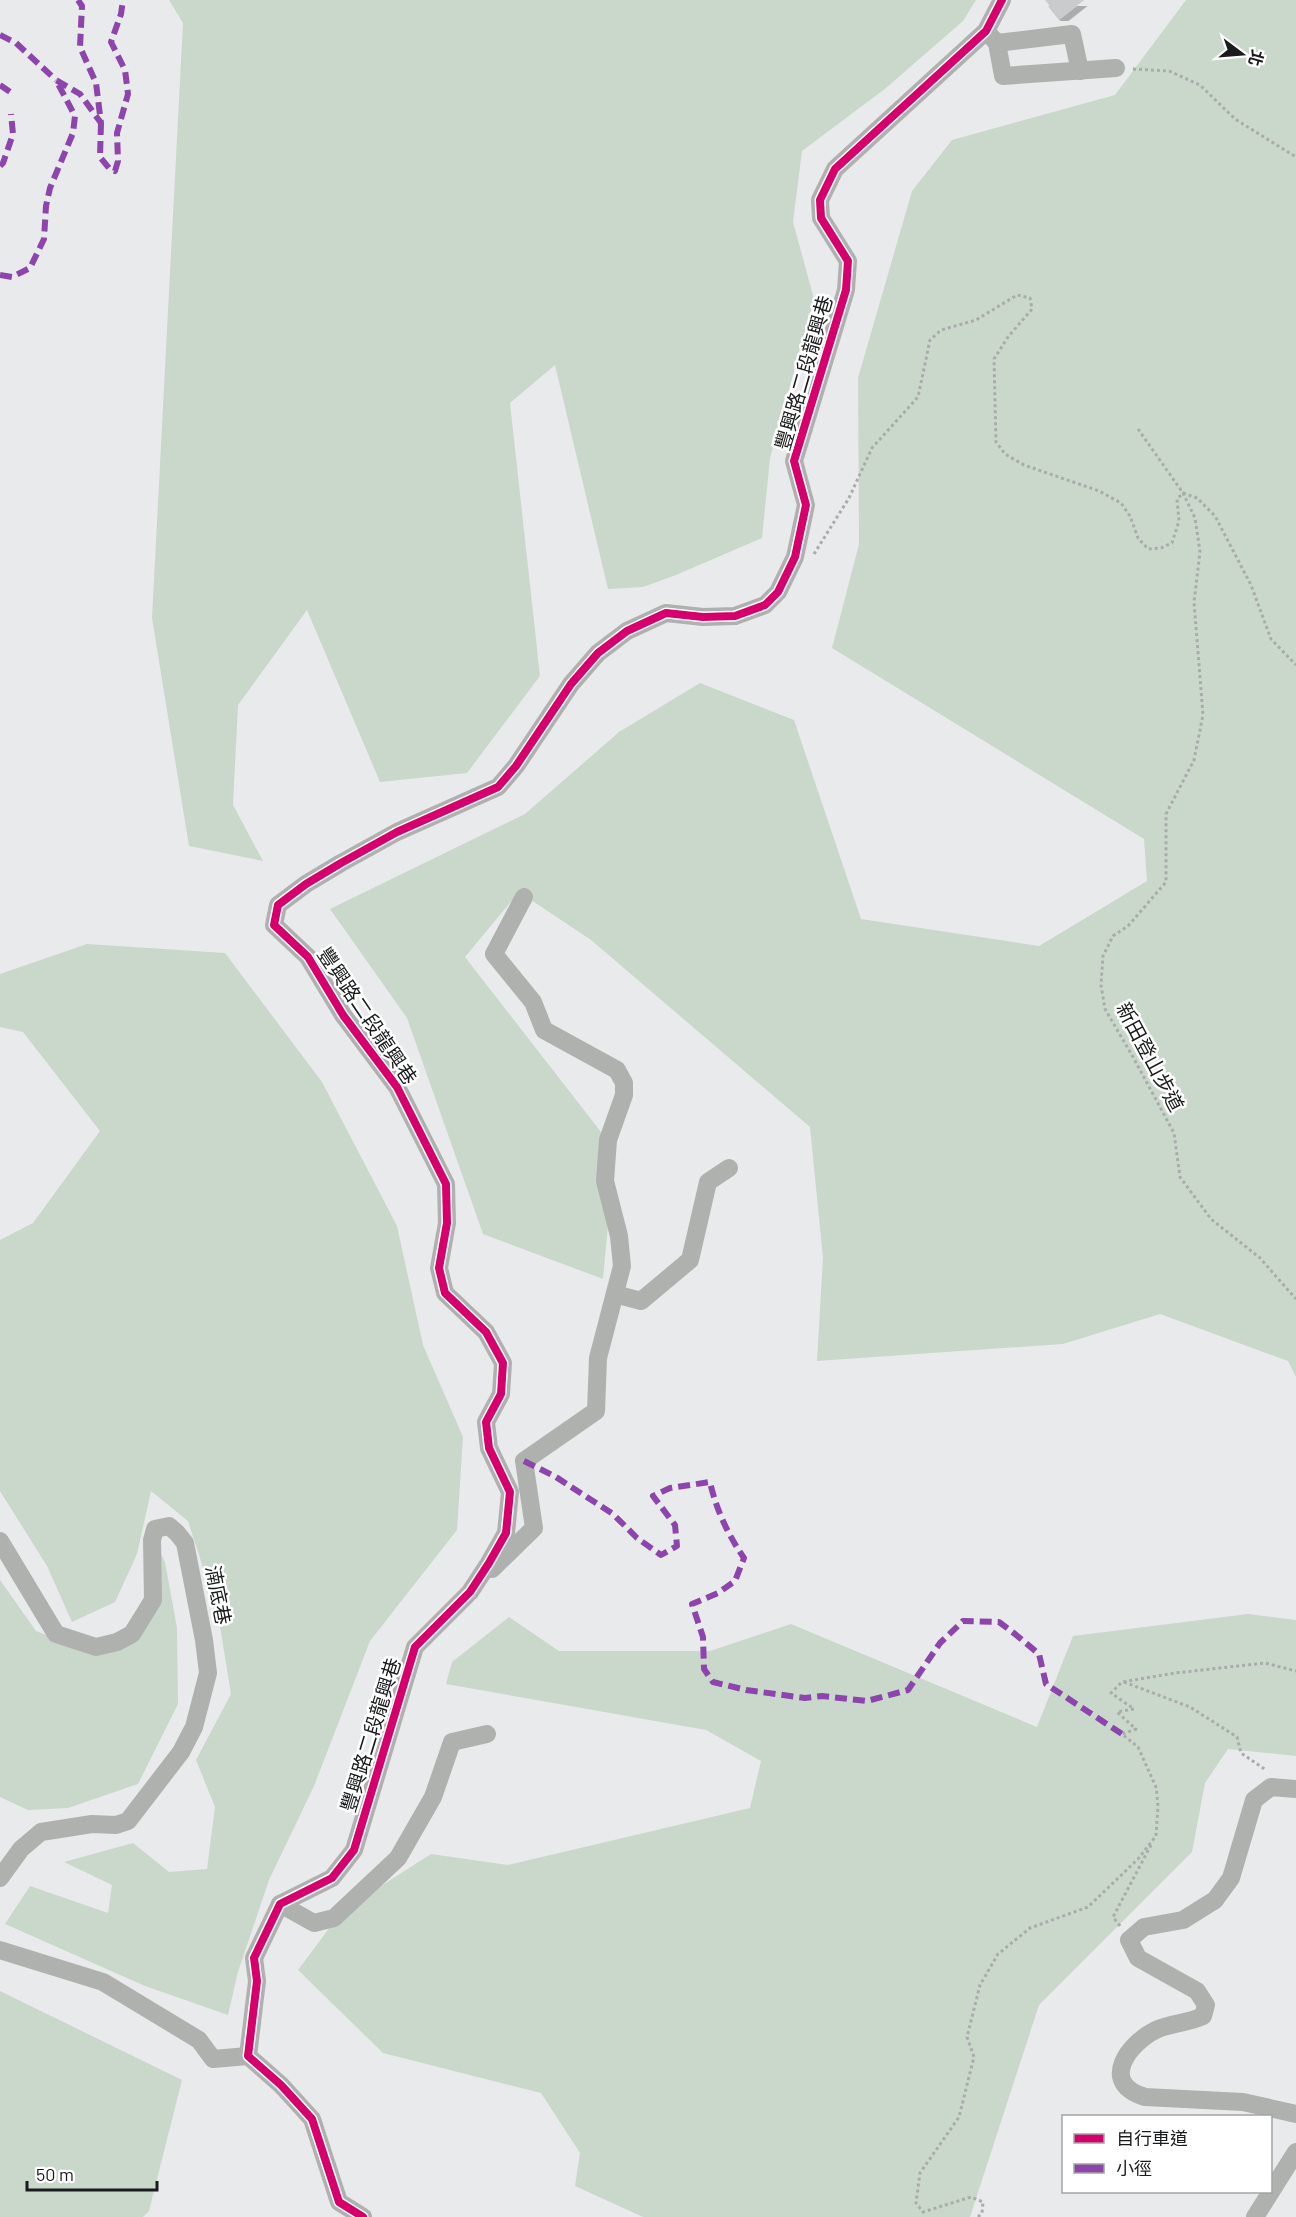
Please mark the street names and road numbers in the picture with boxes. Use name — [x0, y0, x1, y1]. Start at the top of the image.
street label: 豐興路二段龍興巷 — [769, 293, 837, 453]
street label: 豐興路二段龍興巷 — [313, 942, 423, 1088]
street label: 新田登山步道 — [1112, 998, 1190, 1115]
street label: 湳底巷 — [201, 1563, 236, 1627]
street label: 豐興路二段龍興巷 — [335, 1655, 405, 1815]

